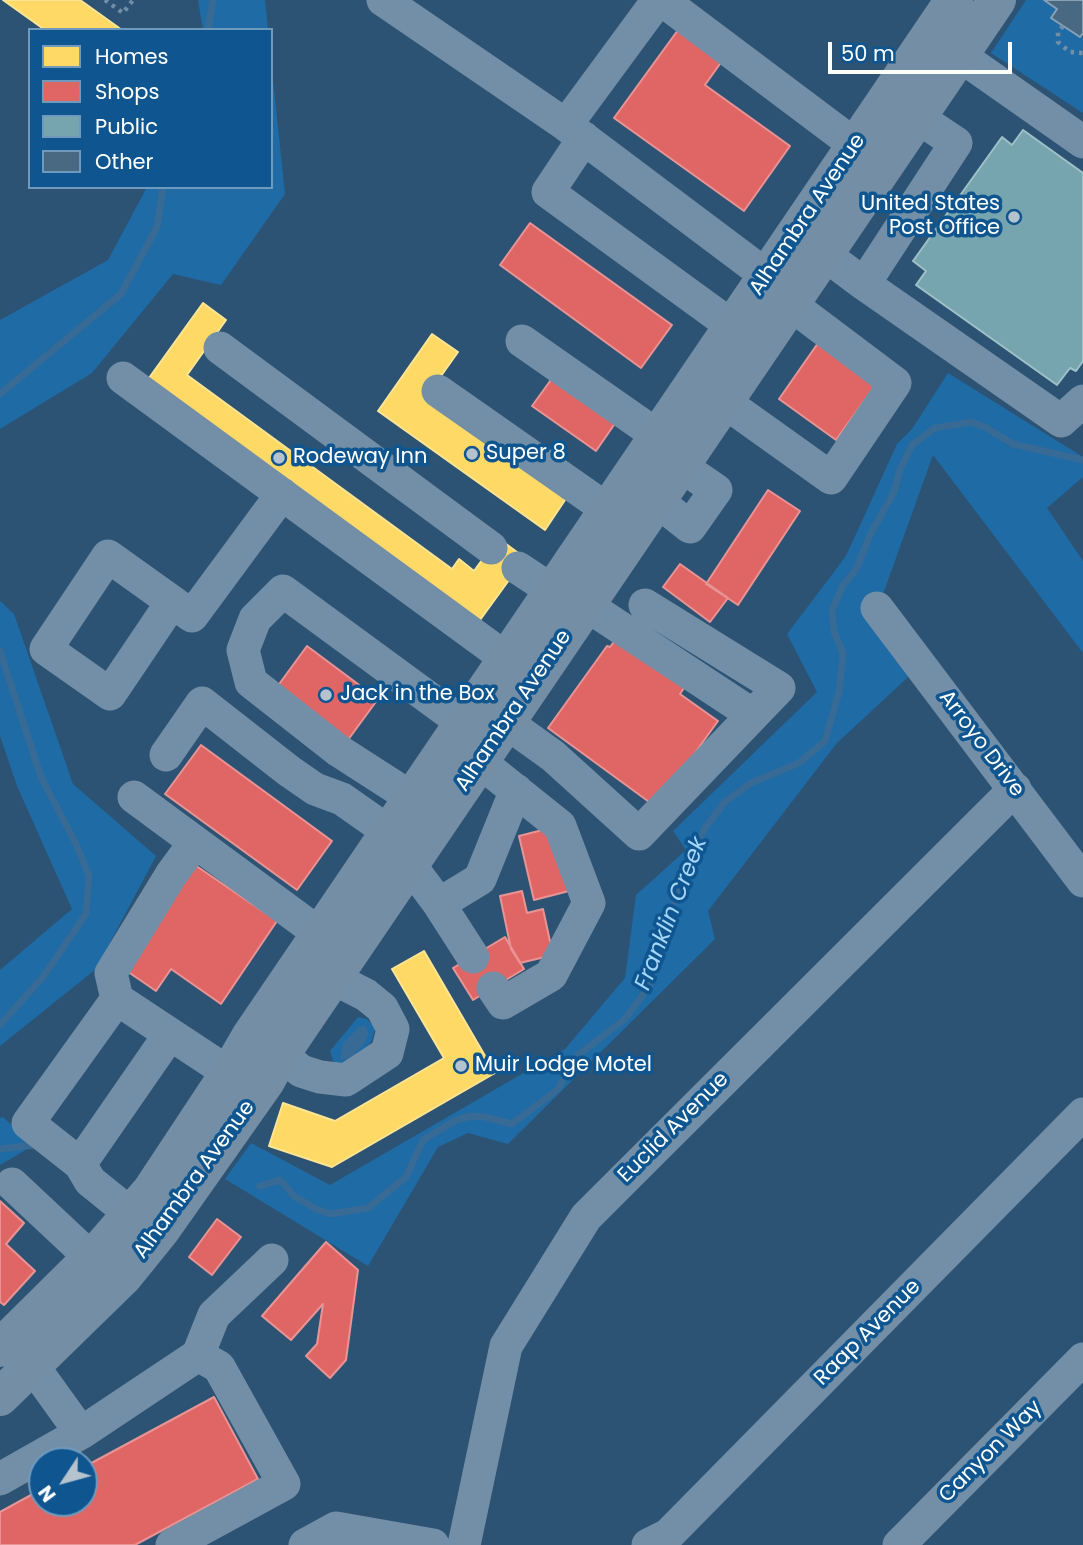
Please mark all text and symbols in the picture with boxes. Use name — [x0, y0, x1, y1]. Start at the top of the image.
legend — [28, 28, 273, 189]
scale bar — [831, 28, 1015, 72]
text: 50 m — [841, 39, 895, 68]
text: Homes — [95, 42, 169, 71]
text: Shops — [95, 77, 159, 106]
text: Public — [95, 112, 158, 141]
street label: Alhambra Avenue — [745, 129, 871, 301]
text: Other — [95, 147, 153, 176]
place label: United States Post Office — [861, 192, 1000, 242]
marker: United States Post Office — [1006, 209, 1022, 225]
place label: Super 8 — [486, 441, 566, 467]
place label: Rodeway Inn — [293, 445, 427, 471]
marker: Super 8 — [464, 446, 480, 462]
marker: Rodeway Inn — [271, 450, 287, 466]
street label: Alhambra Avenue — [451, 625, 577, 797]
place label: Jack in the Box — [340, 682, 495, 708]
street label: Arroyo Drive — [933, 686, 1029, 802]
marker: Jack in the Box — [318, 687, 334, 703]
water label: Franklin Creek — [630, 833, 714, 995]
place label: Muir Lodge Motel — [475, 1053, 652, 1079]
marker: Muir Lodge Motel — [453, 1058, 469, 1074]
street label: Euclid Avenue — [613, 1067, 735, 1189]
street label: Alhambra Avenue — [129, 1096, 261, 1264]
street label: Raap Avenue — [810, 1275, 926, 1391]
street label: Canyon Way — [934, 1395, 1048, 1509]
north arrow — [28, 1447, 98, 1517]
text: N — [32, 1480, 62, 1507]

